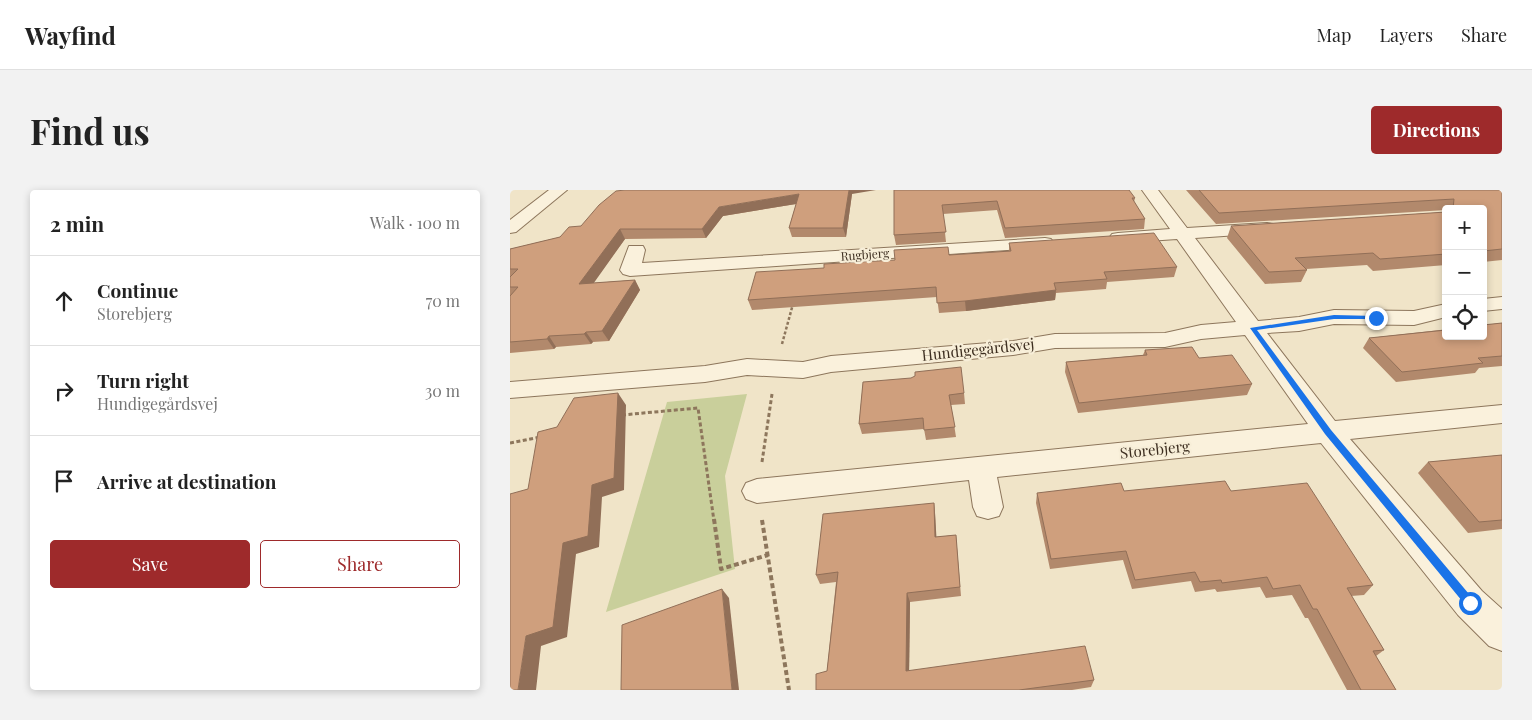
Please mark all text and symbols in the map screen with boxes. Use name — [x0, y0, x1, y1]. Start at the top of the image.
text: Wayfind — [25, 19, 116, 51]
text: Map — [1316, 23, 1351, 47]
text: Layers — [1379, 23, 1433, 47]
text: Share — [1461, 23, 1507, 47]
button: Directions — [1371, 106, 1502, 154]
text: Find us — [30, 107, 150, 154]
map controls — [1442, 205, 1487, 340]
button: + — [1442, 205, 1487, 250]
text: 2 min — [50, 209, 104, 237]
text: Walk · 100 m — [370, 212, 460, 233]
street label: Rugbjerg — [840, 244, 890, 264]
button: − — [1442, 250, 1487, 295]
text: Continue — [97, 277, 178, 303]
icon: ahead — [50, 287, 78, 315]
text: 70 m — [426, 290, 460, 311]
button: locate — [1442, 295, 1487, 340]
text: Storebjerg — [97, 303, 172, 324]
route end — [1365, 307, 1388, 330]
street label: Hundigegårdsvej — [921, 333, 1035, 365]
text: Turn right — [97, 367, 189, 393]
icon: right — [50, 377, 78, 405]
text: 30 m — [425, 380, 460, 401]
text: Hundigegårdsvej — [97, 393, 218, 414]
street label: Storebjerg — [1119, 435, 1191, 463]
icon: arrive — [50, 467, 78, 495]
text: Arrive at destination — [97, 468, 277, 494]
button: Save — [50, 540, 250, 588]
button: Share — [260, 540, 460, 588]
route start — [1459, 592, 1482, 615]

